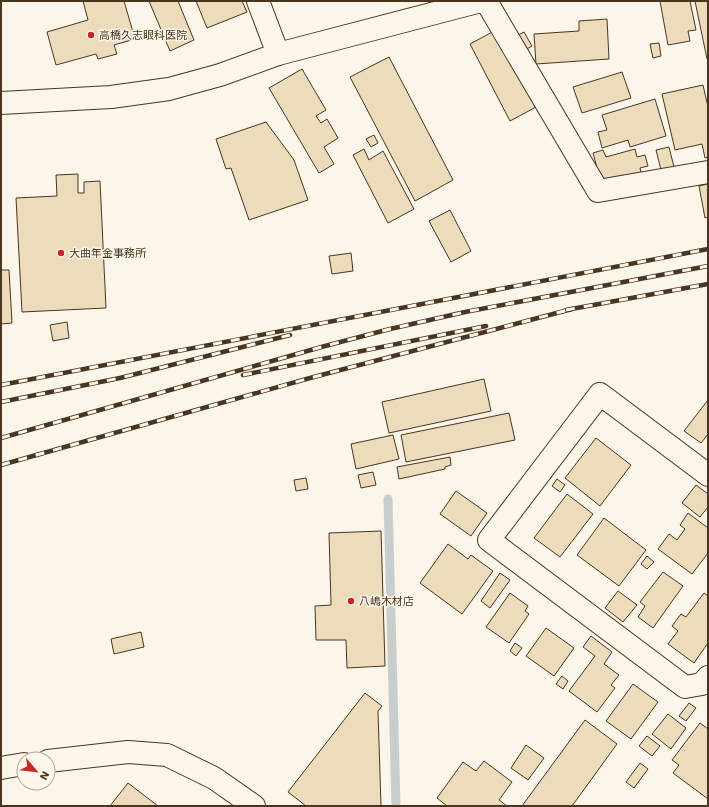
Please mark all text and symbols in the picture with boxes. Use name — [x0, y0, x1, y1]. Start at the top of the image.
place label: 高橋久志眼科医院 — [99, 29, 187, 42]
marker: 高橋久志眼科医院 — [86, 30, 96, 40]
place label: 大曲年金事務所 — [69, 247, 147, 260]
marker: 大曲年金事務所 — [56, 248, 66, 258]
place label: 八嶋木材店 — [359, 595, 414, 608]
marker: 八嶋木材店 — [346, 596, 356, 606]
north arrow — [16, 751, 56, 791]
text: N — [37, 769, 52, 782]

